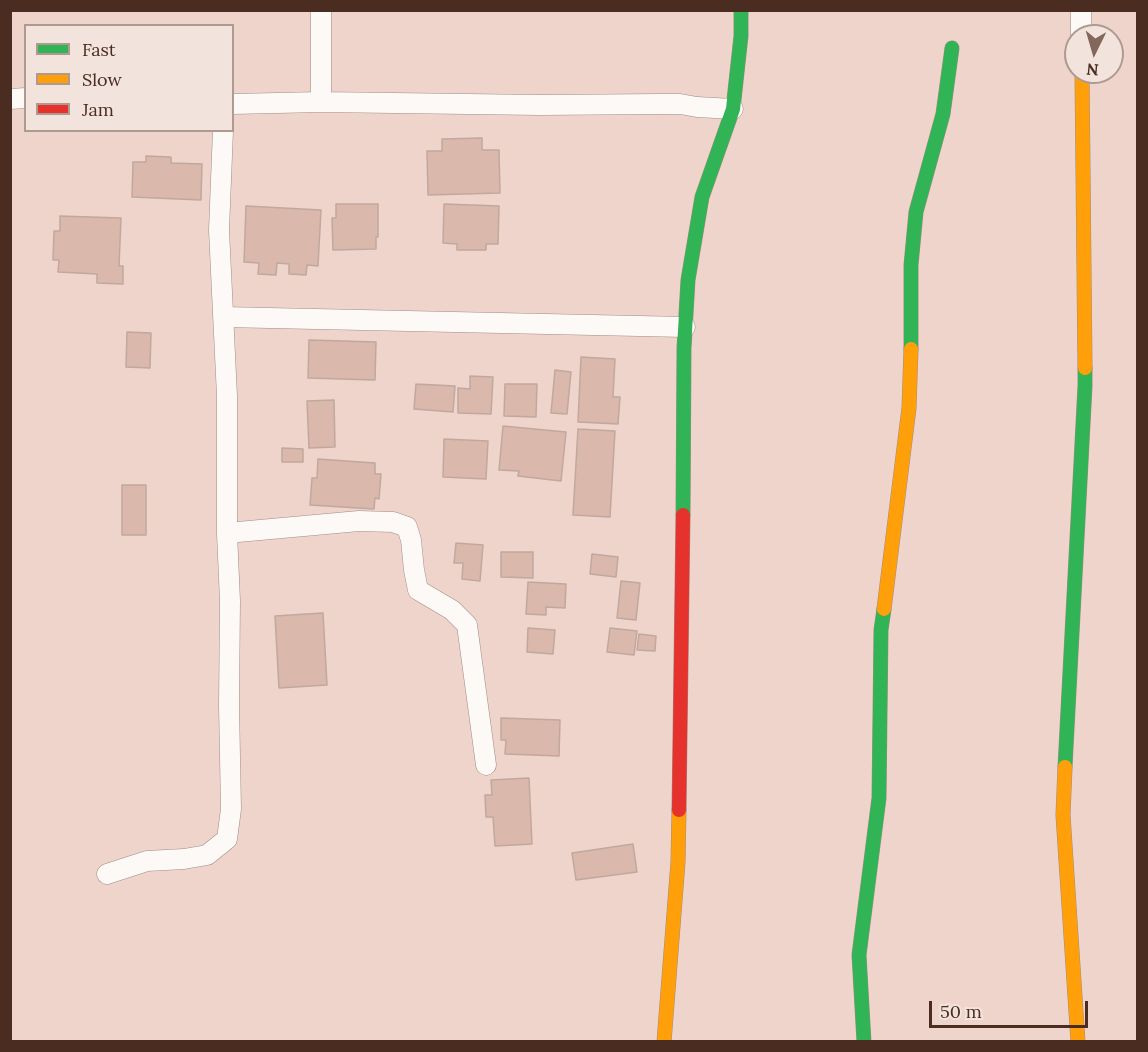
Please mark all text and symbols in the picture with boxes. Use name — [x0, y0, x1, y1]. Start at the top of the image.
legend — [24, 24, 234, 132]
north arrow — [1064, 24, 1124, 84]
text: Fast — [82, 38, 116, 61]
text: N — [1086, 59, 1100, 80]
text: Slow — [82, 68, 122, 91]
text: Jam — [82, 98, 114, 121]
scale bar — [932, 989, 1091, 1027]
text: 50 m — [940, 1000, 982, 1023]

